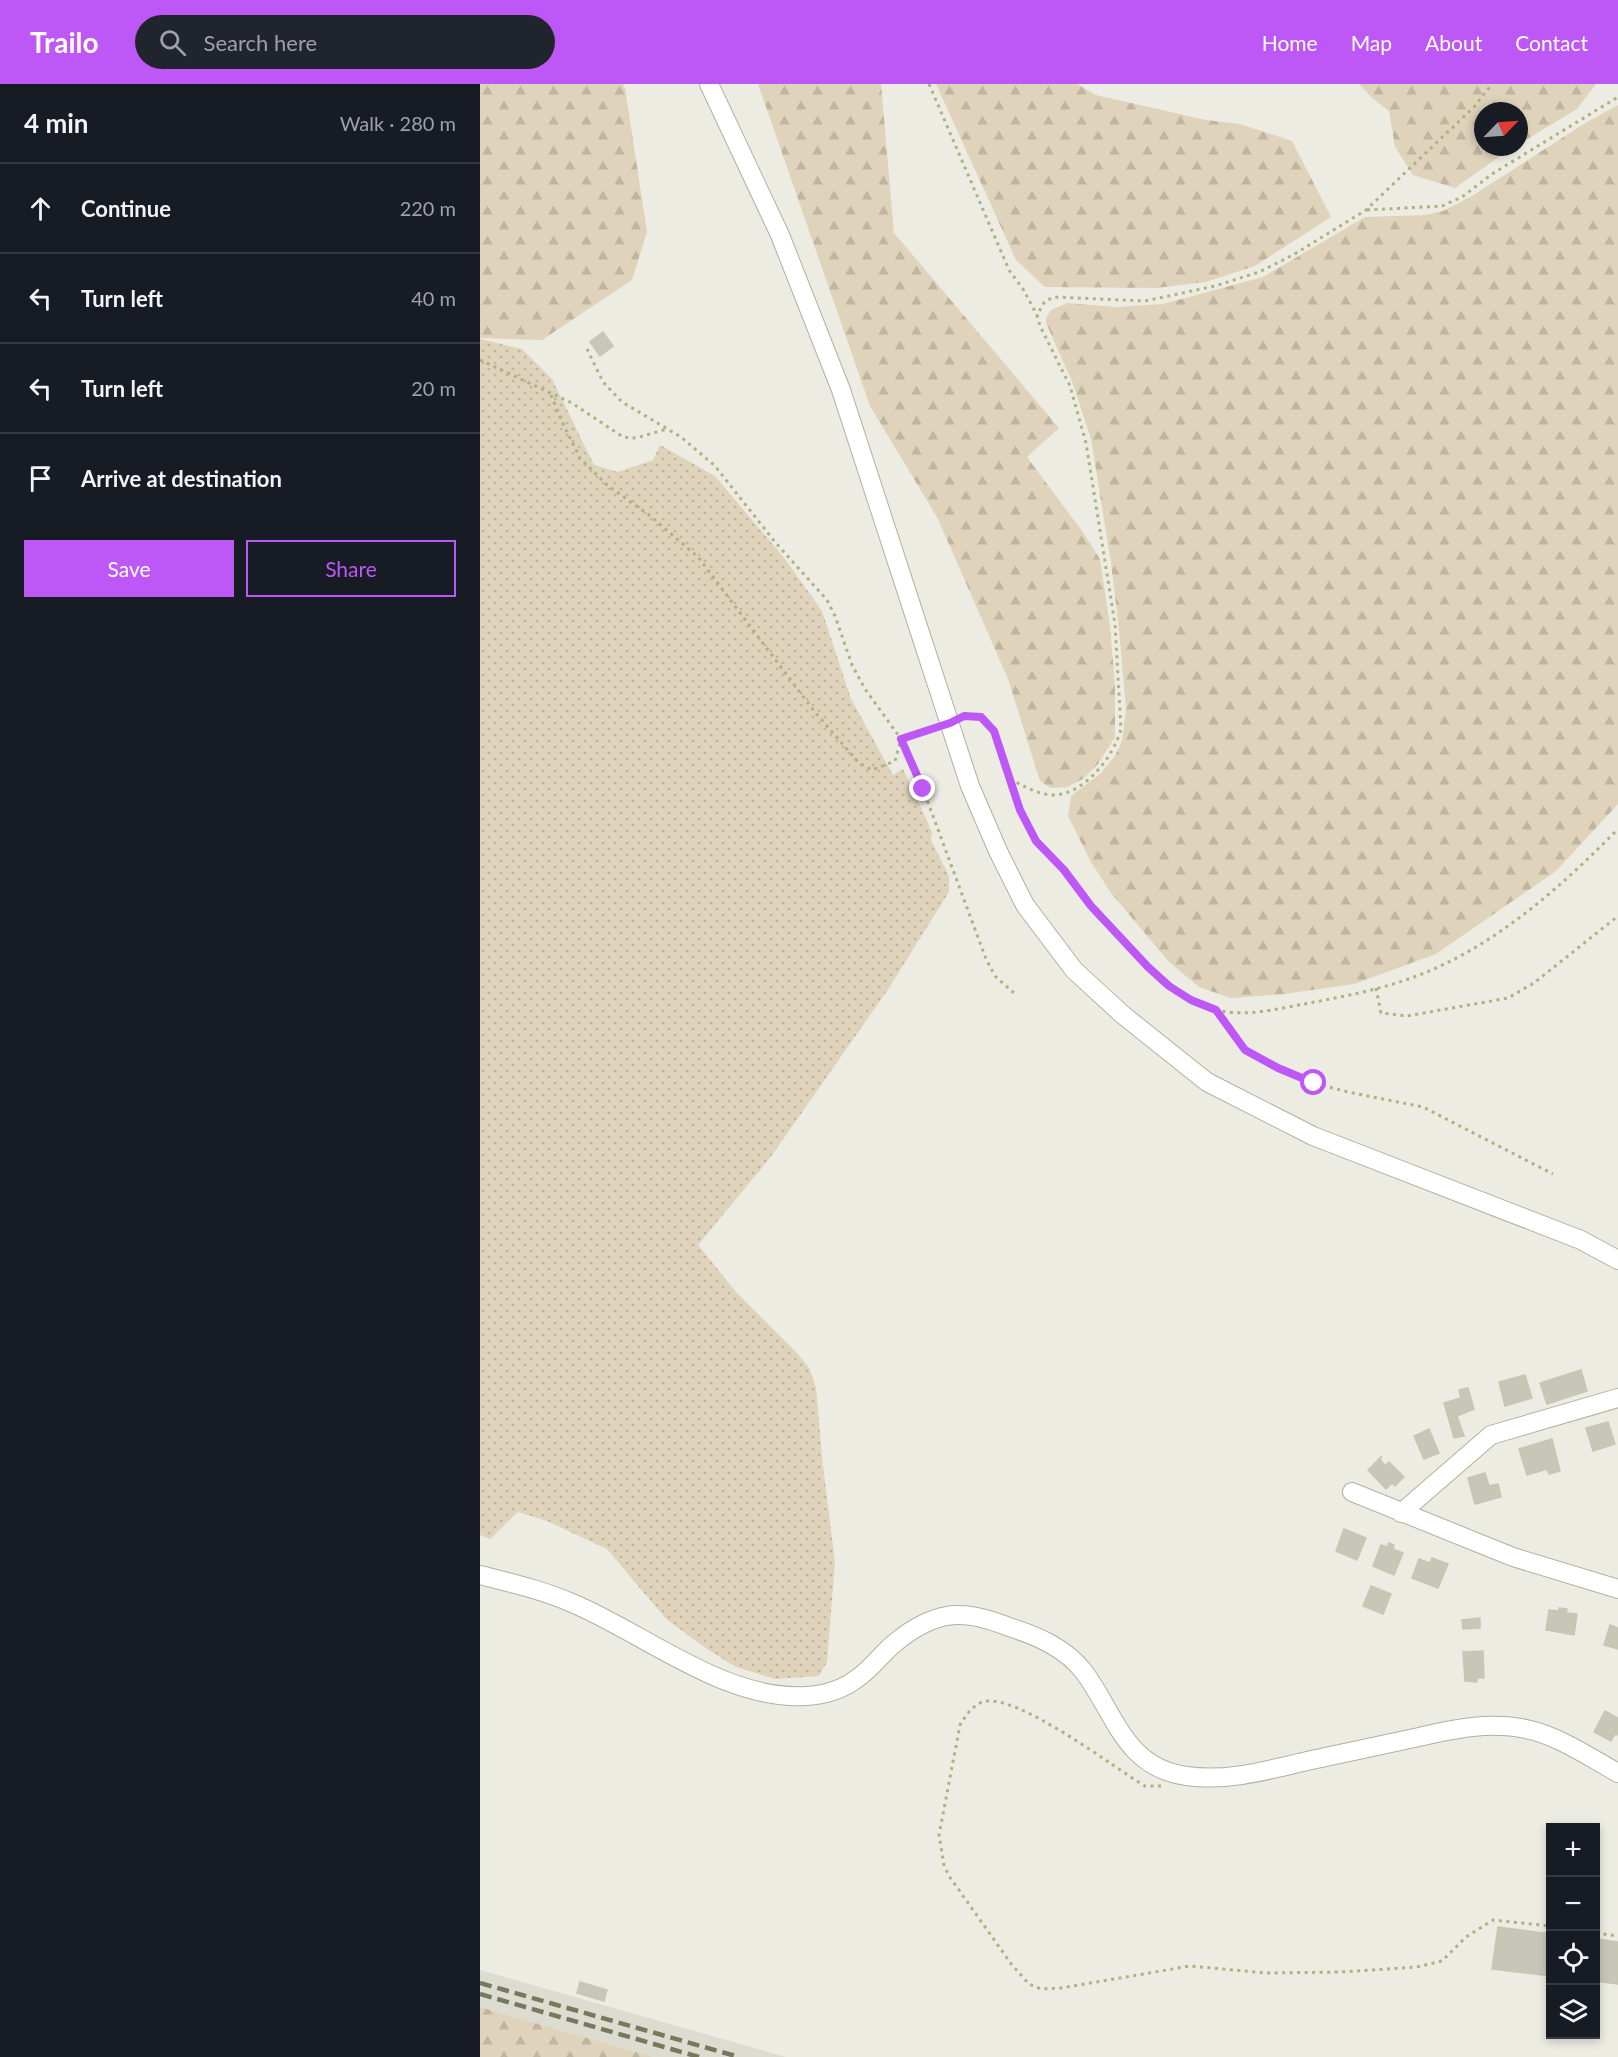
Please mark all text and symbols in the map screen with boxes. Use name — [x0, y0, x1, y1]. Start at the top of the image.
search box — [135, 15, 555, 69]
text: Trailo — [30, 25, 99, 59]
icon: search — [156, 26, 189, 59]
text: Search here — [204, 29, 317, 56]
text: Home — [1262, 30, 1318, 55]
text: Map — [1351, 30, 1392, 55]
text: About — [1425, 30, 1482, 55]
text: Contact — [1515, 30, 1588, 55]
north arrow — [1474, 102, 1528, 156]
text: 4 min — [24, 107, 88, 139]
text: Walk · 280 m — [340, 111, 456, 135]
icon: ahead — [24, 192, 57, 225]
text: Continue — [81, 195, 171, 222]
text: 220 m — [400, 196, 456, 220]
icon: left — [24, 282, 57, 315]
text: Turn left — [81, 285, 163, 312]
text: 40 m — [411, 286, 456, 310]
icon: left — [24, 372, 57, 405]
text: Turn left — [81, 375, 163, 402]
text: 20 m — [411, 376, 456, 400]
icon: arrive — [24, 462, 57, 495]
text: Arrive at destination — [81, 465, 282, 492]
button: Save — [24, 540, 234, 597]
button: Share — [246, 540, 456, 597]
route end — [909, 775, 935, 801]
route start — [1300, 1069, 1326, 1095]
map controls — [1546, 1823, 1600, 2039]
button: + — [1546, 1823, 1600, 1877]
button: − — [1546, 1877, 1600, 1931]
button: locate — [1546, 1931, 1600, 1985]
button: layers — [1546, 1985, 1600, 2039]

